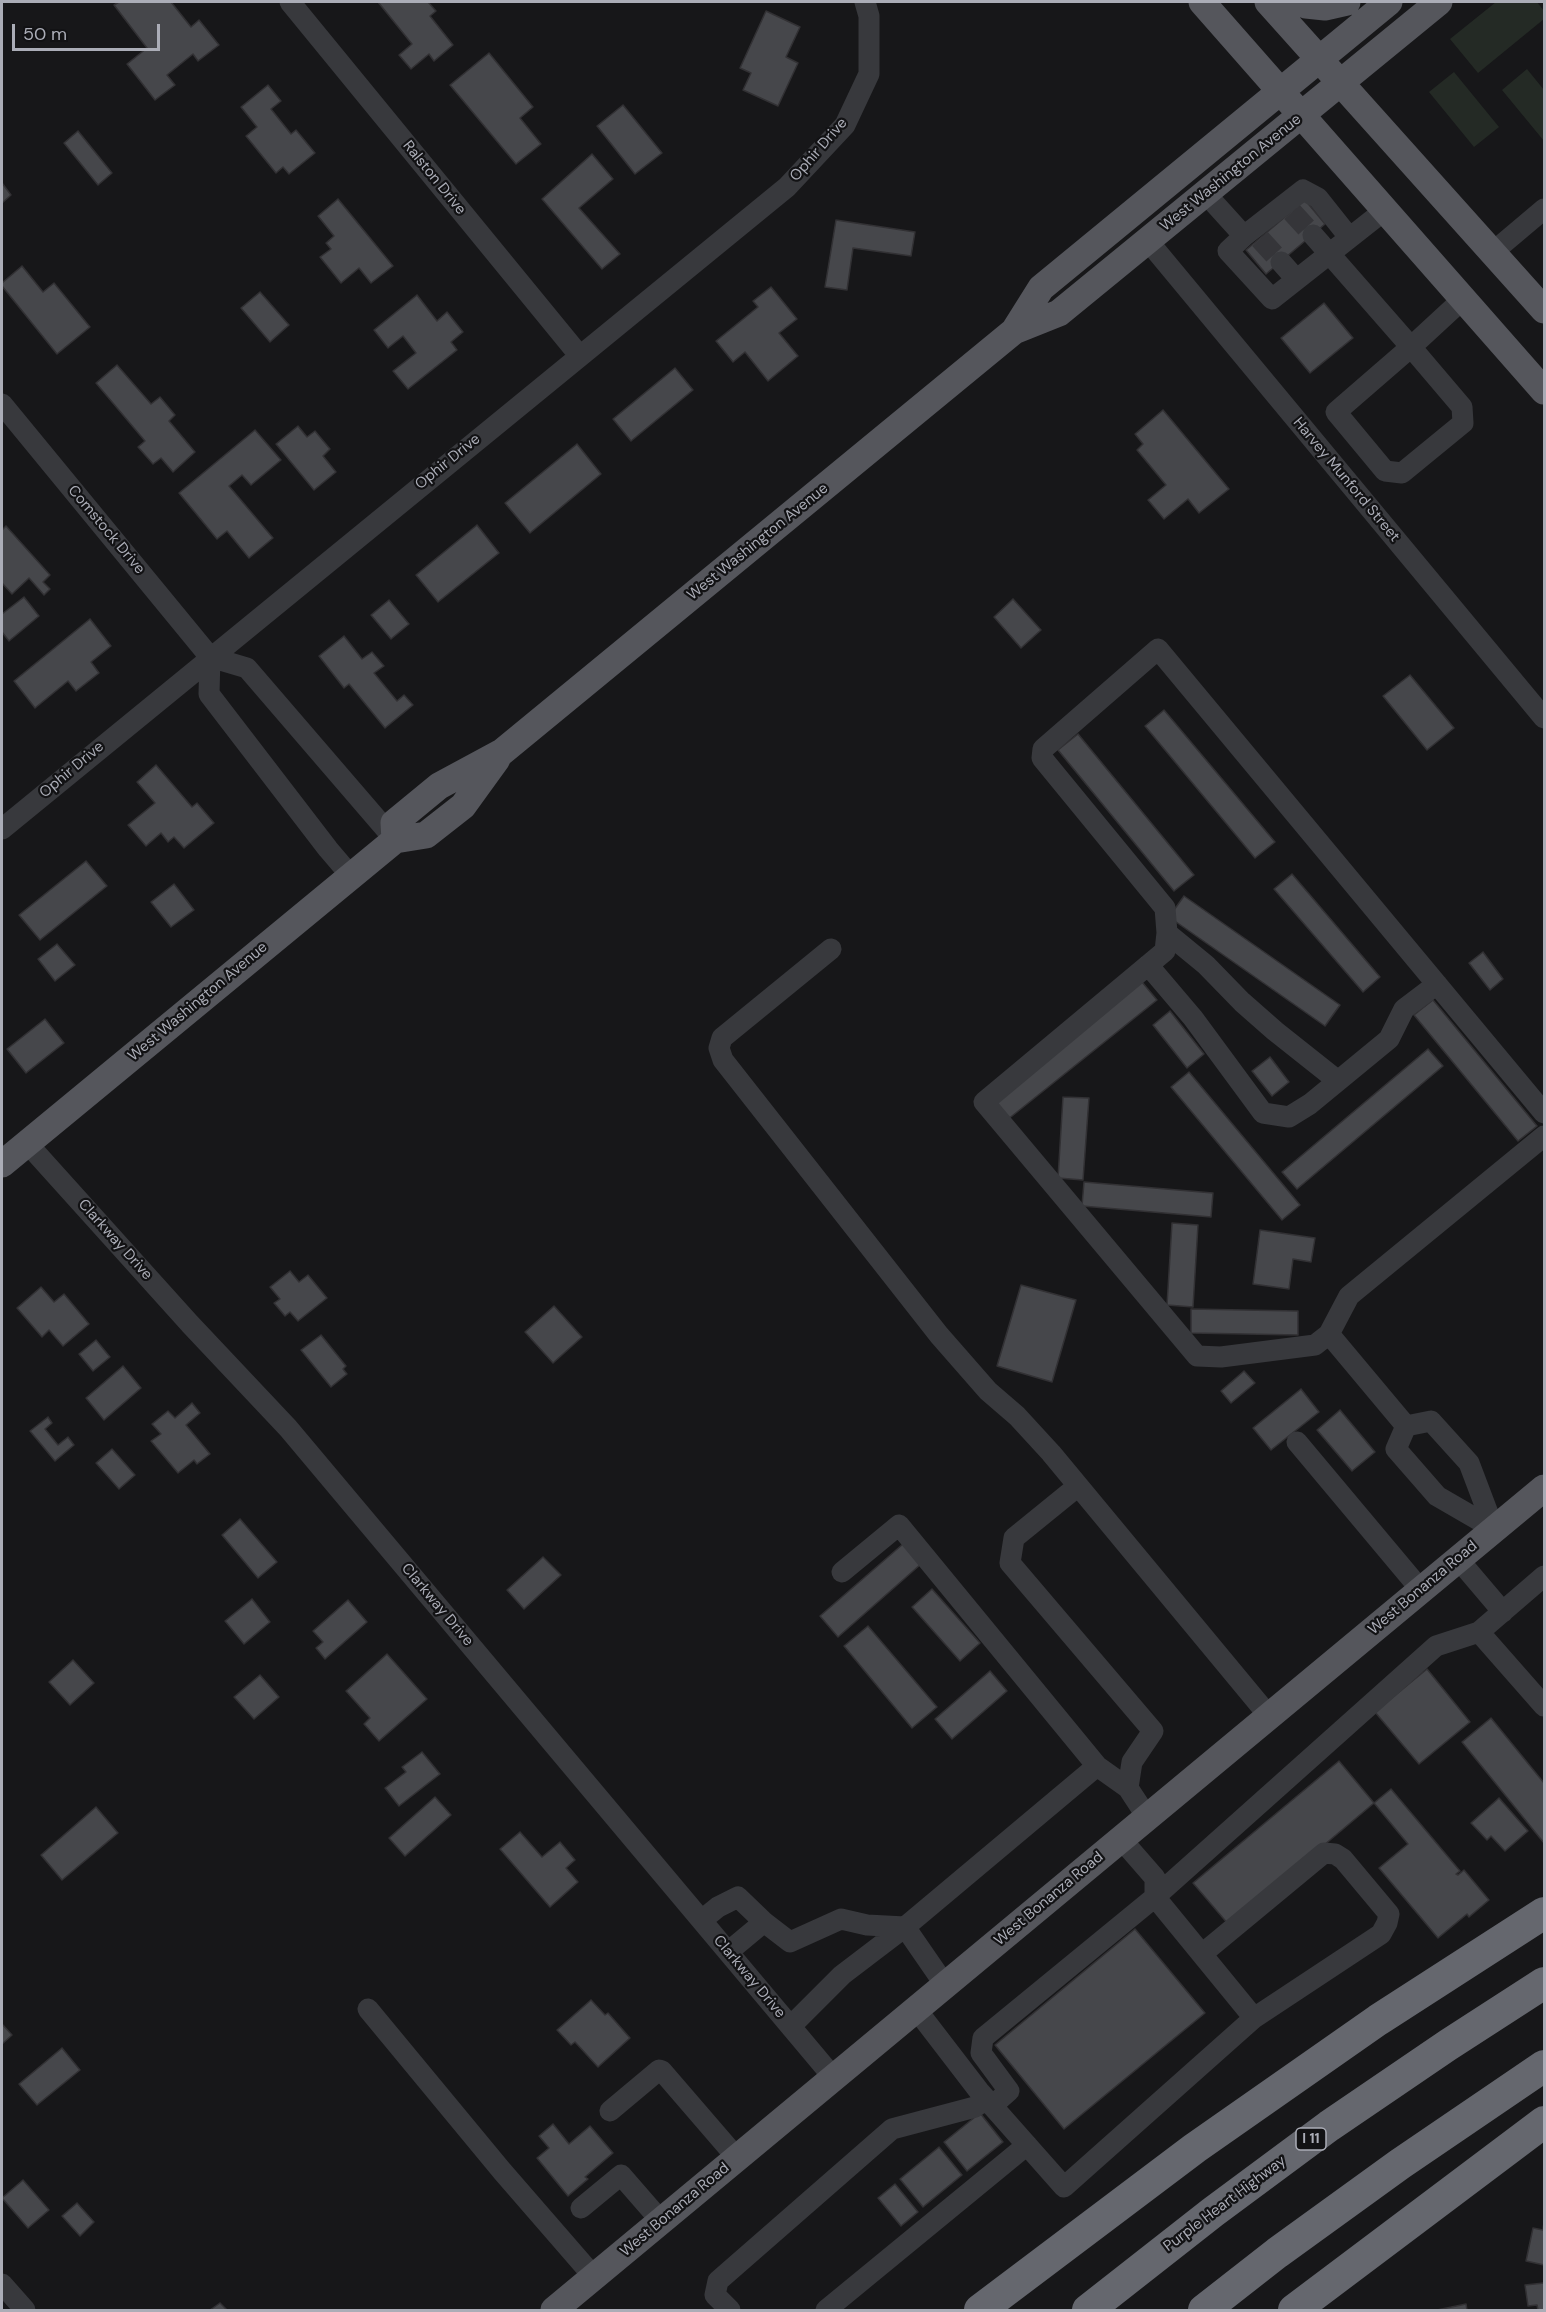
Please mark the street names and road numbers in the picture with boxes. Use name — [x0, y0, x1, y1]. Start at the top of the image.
street label: West Washington Avenue — [1157, 111, 1305, 235]
street label: Ophir Drive — [787, 115, 851, 185]
street label: Ralston Drive — [399, 137, 469, 219]
street label: Harvey Munford Street — [1289, 414, 1403, 546]
street label: Ophir Drive — [412, 430, 484, 494]
street label: West Washington Avenue — [684, 480, 832, 604]
street label: Comstock Drive — [64, 482, 148, 578]
street label: Ophir Drive — [36, 738, 108, 802]
street label: West Washington Avenue — [125, 938, 271, 1066]
street label: Clarkway Drive — [74, 1196, 156, 1284]
street label: West Bonanza Road — [1365, 1537, 1481, 1639]
street label: Clarkway Drive — [397, 1560, 477, 1650]
street label: West Bonanza Road — [991, 1848, 1107, 1950]
street label: Clarkway Drive — [709, 1932, 789, 2022]
road number: I 11 — [1296, 2128, 1326, 2150]
street label: Purple Heart Highway — [1160, 2152, 1290, 2256]
street label: West Bonanza Road — [617, 2159, 733, 2261]

